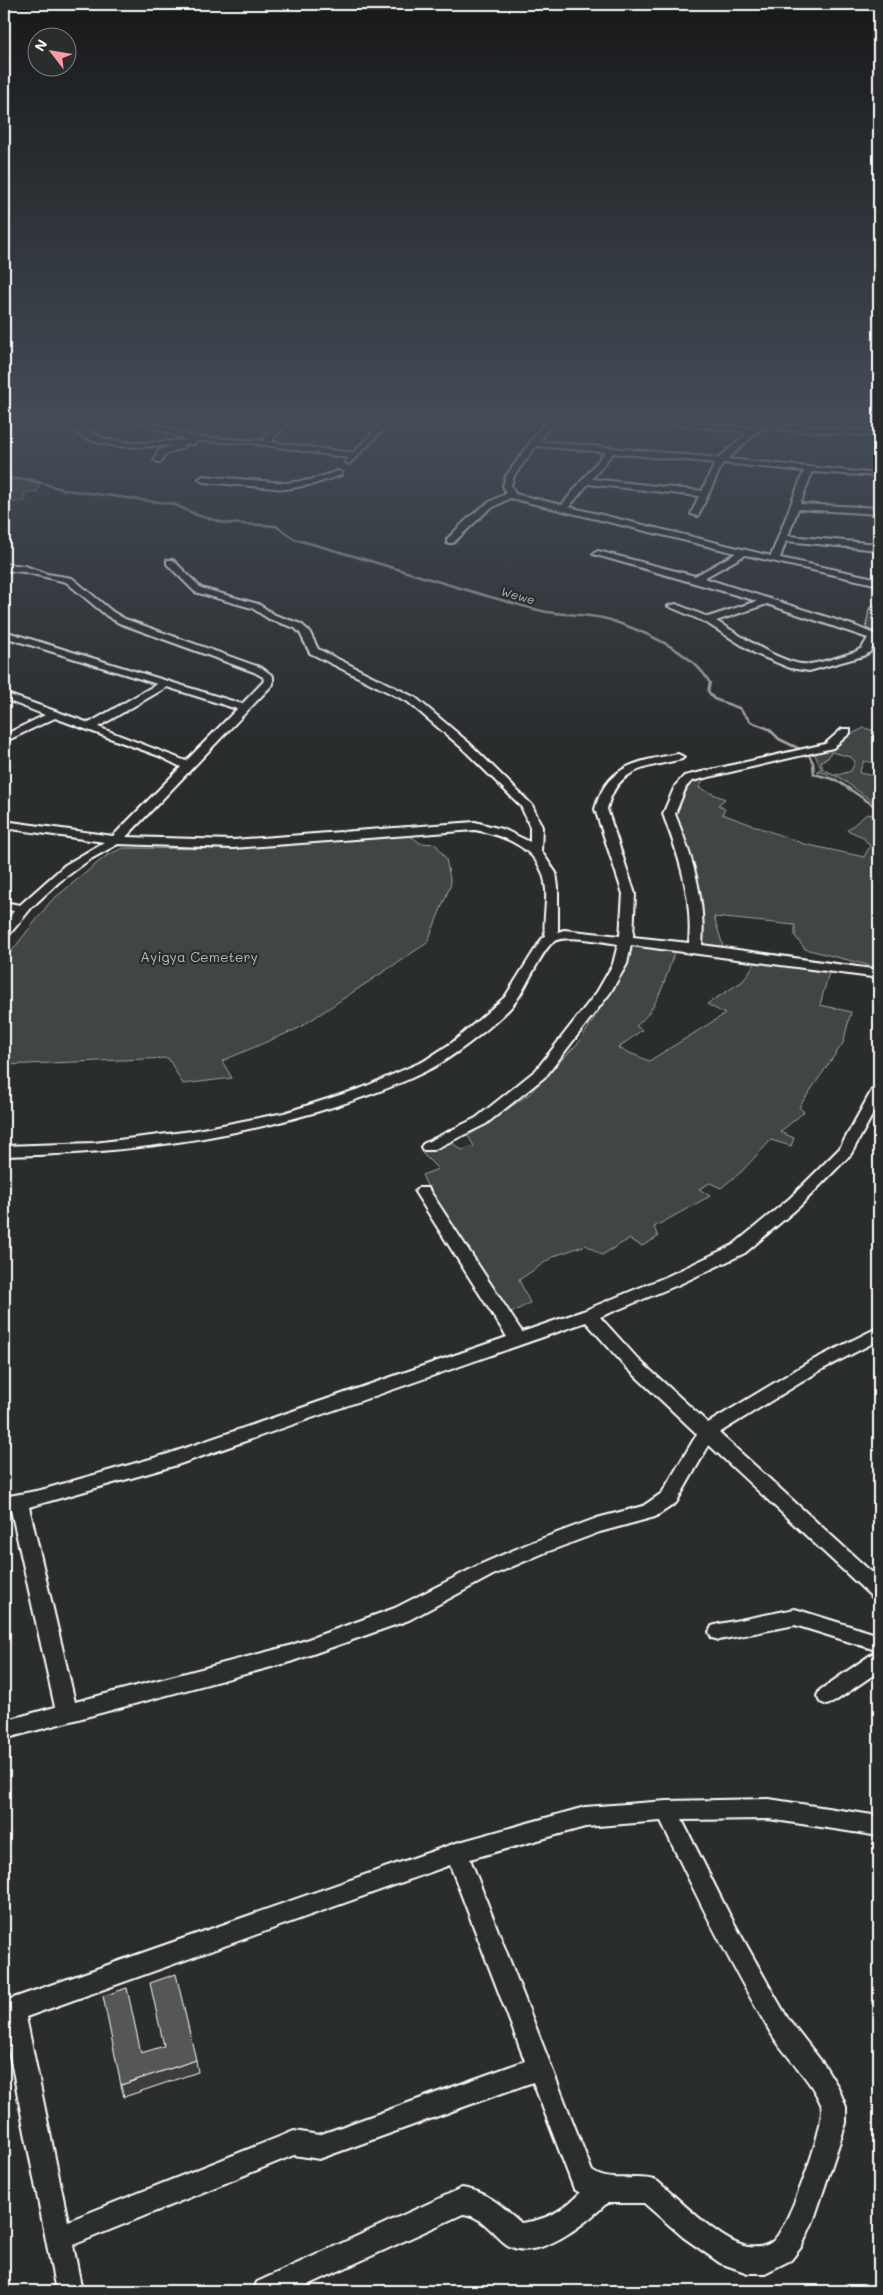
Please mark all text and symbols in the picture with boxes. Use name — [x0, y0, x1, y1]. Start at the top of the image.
north arrow — [28, 28, 78, 78]
text: N — [30, 36, 51, 55]
water label: Wewe — [499, 583, 537, 607]
park label: Ayigya Cemetery — [140, 947, 258, 966]

